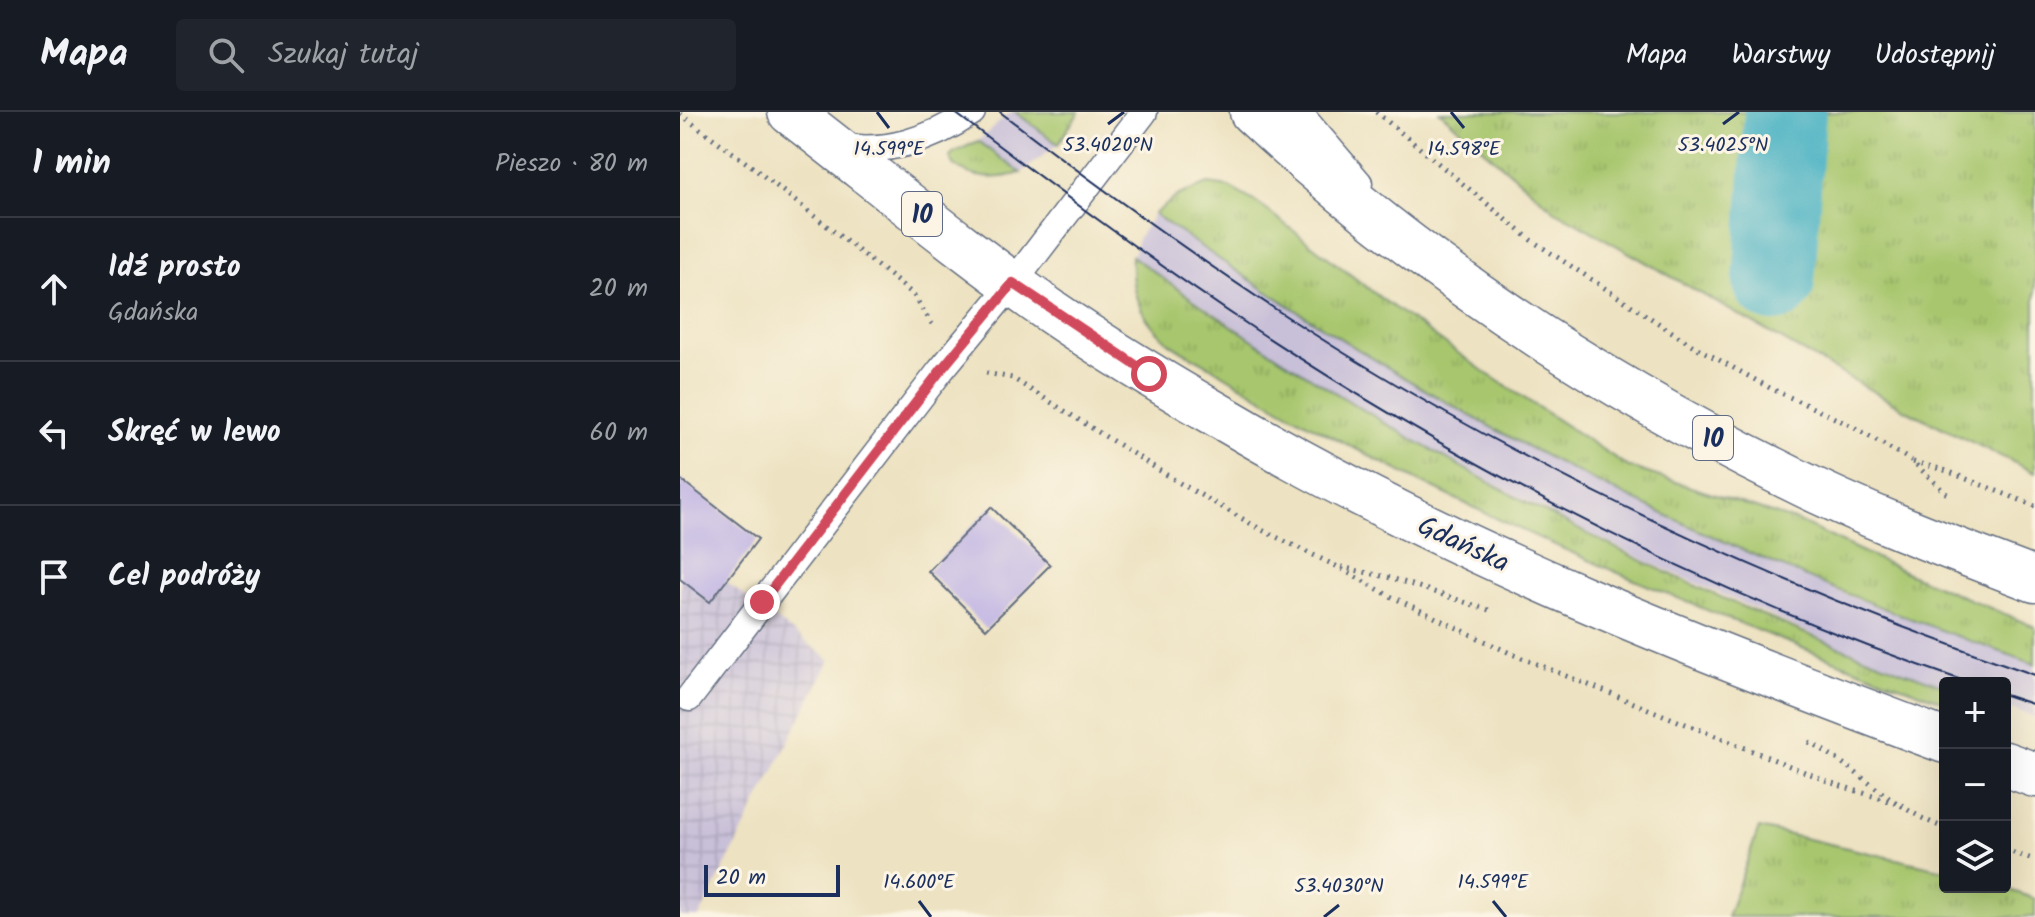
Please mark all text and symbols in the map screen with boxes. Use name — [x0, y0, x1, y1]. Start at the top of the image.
search box — [176, 19, 736, 91]
text: Mapa — [40, 25, 128, 85]
text: Szukaj tutaj — [268, 31, 419, 79]
icon: search — [204, 33, 248, 77]
text: Mapa — [1626, 33, 1687, 78]
text: Warstwy — [1731, 33, 1830, 78]
text: Udostępnij — [1874, 33, 1995, 78]
text: 53.4020°N — [1063, 130, 1153, 162]
text: 53.4025°N — [1678, 130, 1768, 162]
text: 14.599°E — [854, 134, 926, 166]
text: 14.598°E — [1427, 134, 1502, 166]
text: 1 min — [32, 137, 111, 191]
text: Pieszo · 80 m — [495, 143, 648, 185]
road number: 10 — [902, 192, 942, 236]
text: Idź prosto — [108, 244, 241, 292]
icon: ahead — [32, 267, 76, 311]
text: 20 m — [589, 268, 648, 310]
text: Gdańska — [108, 292, 198, 334]
route start — [1131, 356, 1167, 392]
text: Skręć w lewo — [108, 409, 281, 457]
icon: left — [32, 411, 76, 455]
text: 60 m — [589, 412, 648, 454]
road number: 10 — [1693, 416, 1733, 460]
street label: Gdańska — [1409, 504, 1517, 586]
text: Cel podróży — [108, 553, 260, 601]
icon: arrive — [32, 555, 76, 599]
route end — [744, 584, 780, 620]
map controls — [1939, 677, 2011, 893]
button: + — [1939, 677, 2011, 749]
button: − — [1939, 749, 2011, 821]
button: layers — [1939, 821, 2011, 893]
scale bar — [704, 861, 840, 897]
text: 20 m — [716, 861, 766, 896]
text: 14.600°E — [883, 867, 956, 899]
text: 14.599°E — [1458, 867, 1530, 899]
text: 53.4030°N — [1294, 871, 1384, 903]

